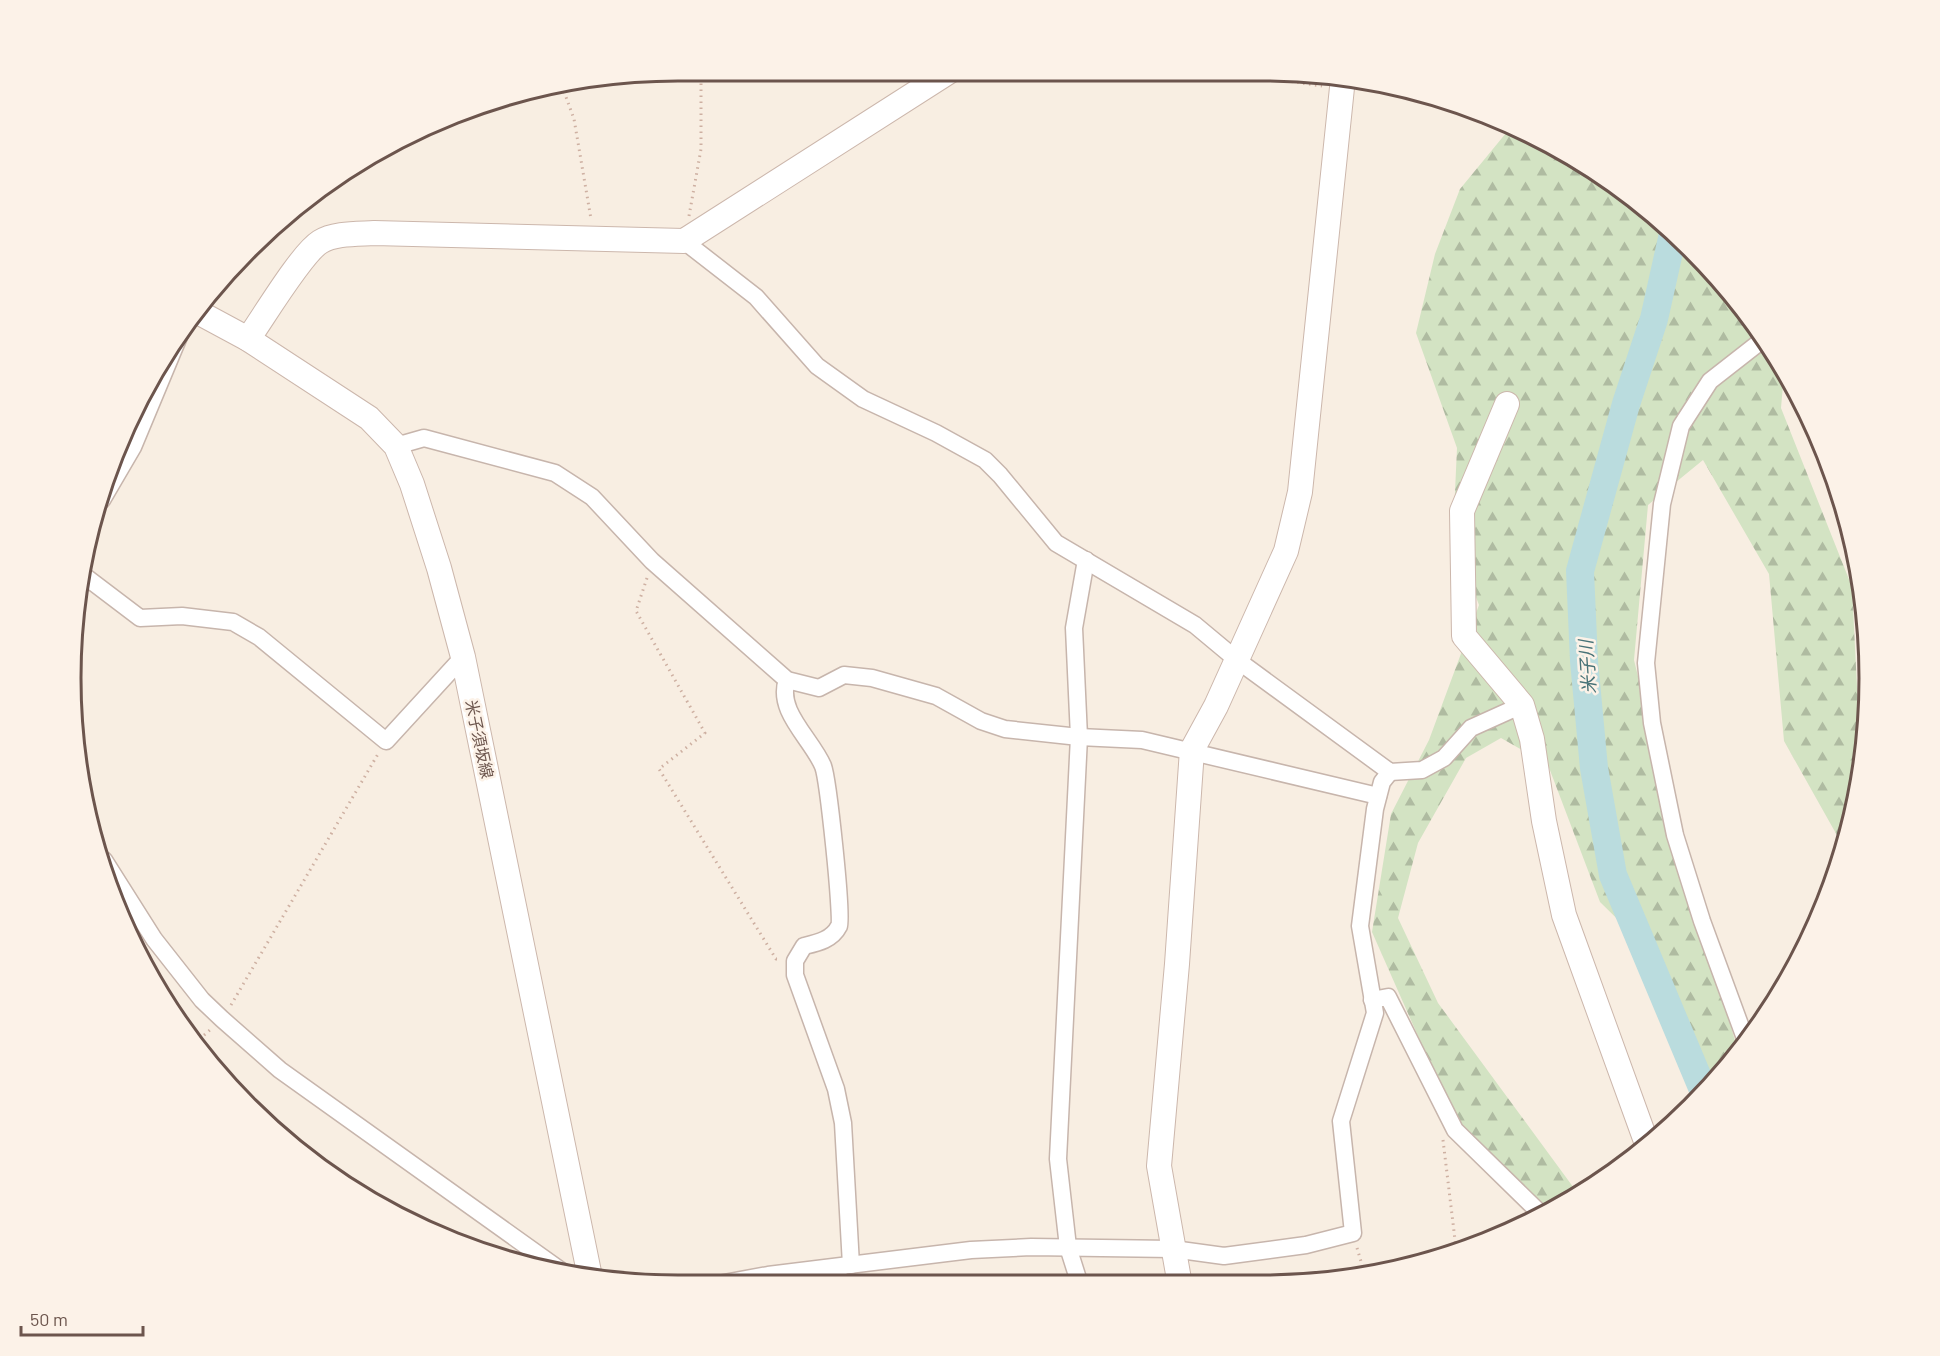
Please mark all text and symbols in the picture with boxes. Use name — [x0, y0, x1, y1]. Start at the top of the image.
water label: 米子川 — [1574, 637, 1600, 695]
street label: 米子須坂線 — [462, 698, 498, 780]
scale bar — [21, 1299, 142, 1337]
text: 50 m — [30, 1308, 68, 1330]

